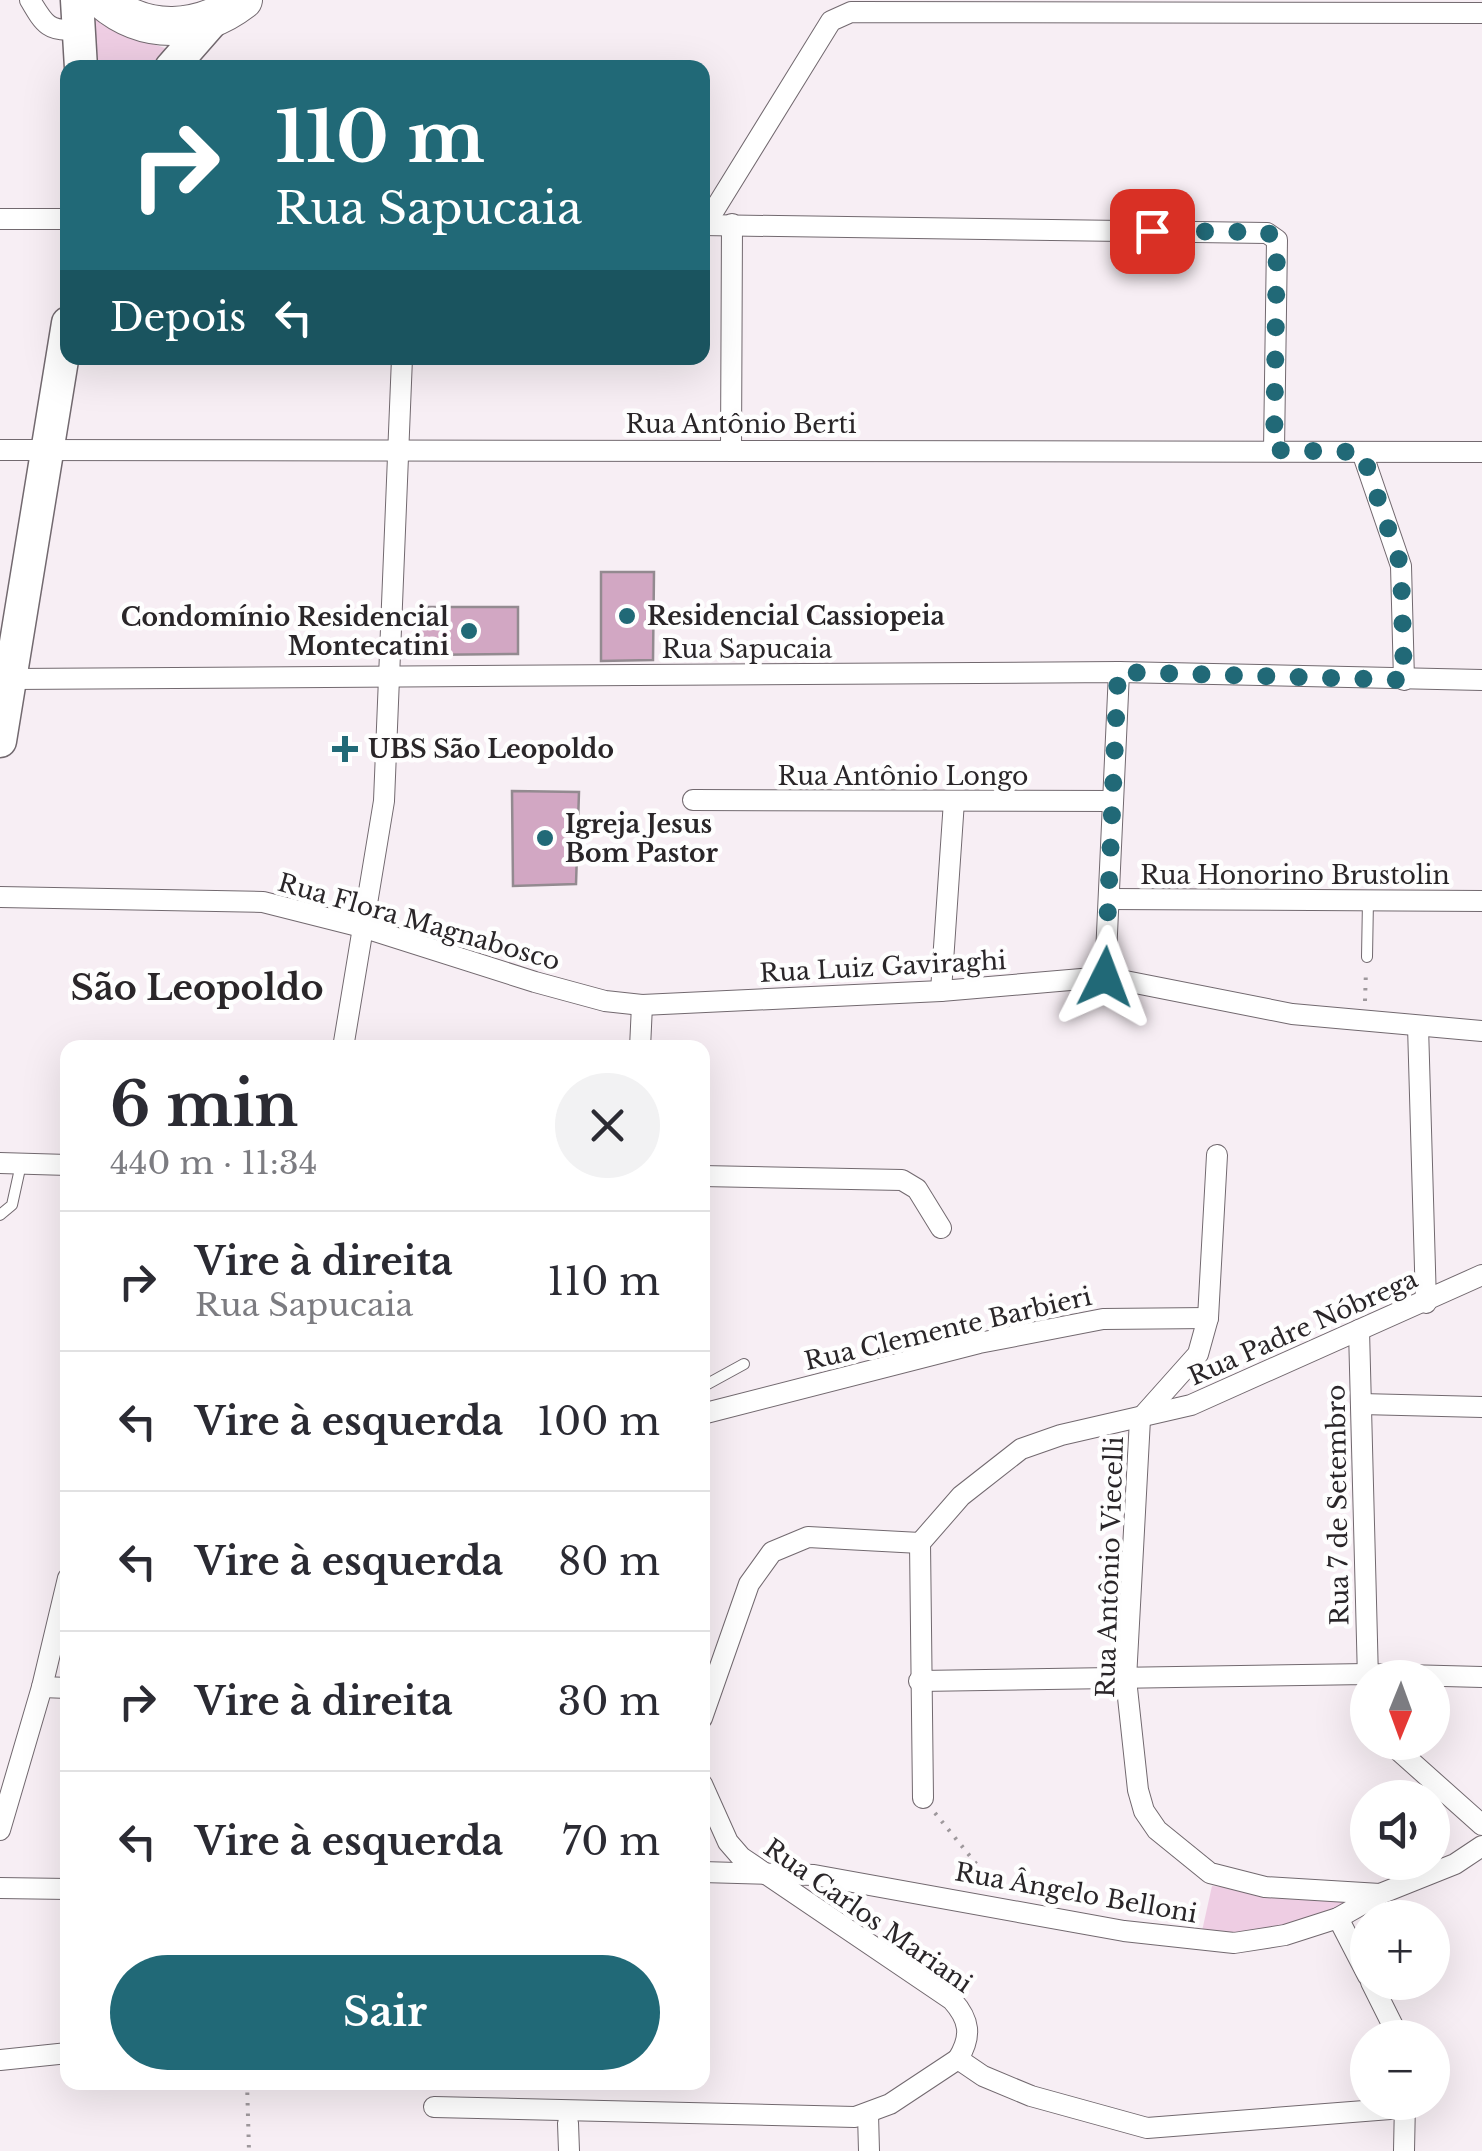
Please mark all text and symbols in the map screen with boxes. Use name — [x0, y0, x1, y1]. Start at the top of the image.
text: 110 m — [275, 94, 485, 181]
icon: right — [110, 100, 240, 230]
text: Rua Sapucaia — [275, 180, 582, 236]
pin — [1110, 189, 1195, 274]
icon: arrive — [1125, 204, 1180, 259]
icon: left — [266, 290, 321, 345]
text: Depois — [110, 294, 246, 341]
street label: Rua Antônio Berti — [625, 409, 857, 440]
place label: Residencial Cassiopeia — [647, 601, 946, 632]
place label: Condomínio Residencial Montecatini — [121, 602, 449, 662]
marker: Residencial Cassiopeia — [616, 605, 638, 627]
marker: Condomínio Residencial Montecatini — [458, 620, 480, 642]
street label: Rua Sapucaia — [662, 634, 832, 665]
place label: UBS São Leopoldo — [368, 734, 614, 765]
marker: UBS São Leopoldo — [332, 736, 358, 762]
street label: Rua Antônio Longo — [778, 761, 1028, 792]
place label: Igreja Jesus Bom Pastor — [565, 809, 718, 869]
marker: Igreja Jesus Bom Pastor — [534, 827, 556, 849]
street label: Rua Honorino Brustolin — [1140, 860, 1450, 891]
street label: Rua Flora Magnabosco — [274, 867, 564, 977]
position arrow — [1053, 925, 1157, 1029]
street label: Rua Luiz Gaviraghi — [759, 945, 1008, 989]
district label: São Leopoldo — [70, 966, 324, 1009]
text: 6 min — [110, 1068, 298, 1142]
button: close — [555, 1073, 660, 1178]
text: 440 m · 11:34 — [110, 1143, 317, 1183]
text: Vire à direita — [195, 1238, 453, 1285]
icon: right — [110, 1254, 165, 1309]
text: 110 m — [547, 1258, 660, 1305]
street label: Rua Padre Nóbrega — [1184, 1264, 1422, 1392]
street label: Rua Clemente Barbieri — [801, 1281, 1095, 1377]
text: Rua Sapucaia — [195, 1285, 413, 1325]
street label: Rua 7 de Setembro — [1320, 1384, 1356, 1626]
icon: left — [110, 1394, 165, 1449]
text: Vire à esquerda — [195, 1398, 503, 1445]
text: 100 m — [537, 1398, 660, 1445]
street label: Rua Antônio Viecelli — [1090, 1435, 1130, 1698]
icon: left — [110, 1534, 165, 1589]
text: Vire à esquerda — [195, 1538, 503, 1585]
text: 80 m — [558, 1538, 660, 1585]
north arrow — [1350, 1660, 1450, 1760]
map controls — [1350, 1660, 1450, 2120]
icon: right — [110, 1674, 165, 1729]
text: Vire à direita — [195, 1678, 453, 1725]
text: 30 m — [558, 1678, 660, 1725]
button: sound — [1350, 1780, 1450, 1880]
icon: left — [110, 1814, 165, 1869]
text: Vire à esquerda — [195, 1818, 503, 1865]
text: 70 m — [562, 1818, 660, 1865]
street label: Rua Carlos Mariani — [758, 1832, 979, 2000]
street label: Rua Ângelo Belloni — [952, 1855, 1200, 1930]
button: + — [1350, 1900, 1450, 2000]
button: Sair — [110, 1955, 660, 2070]
button: − — [1350, 2020, 1450, 2120]

